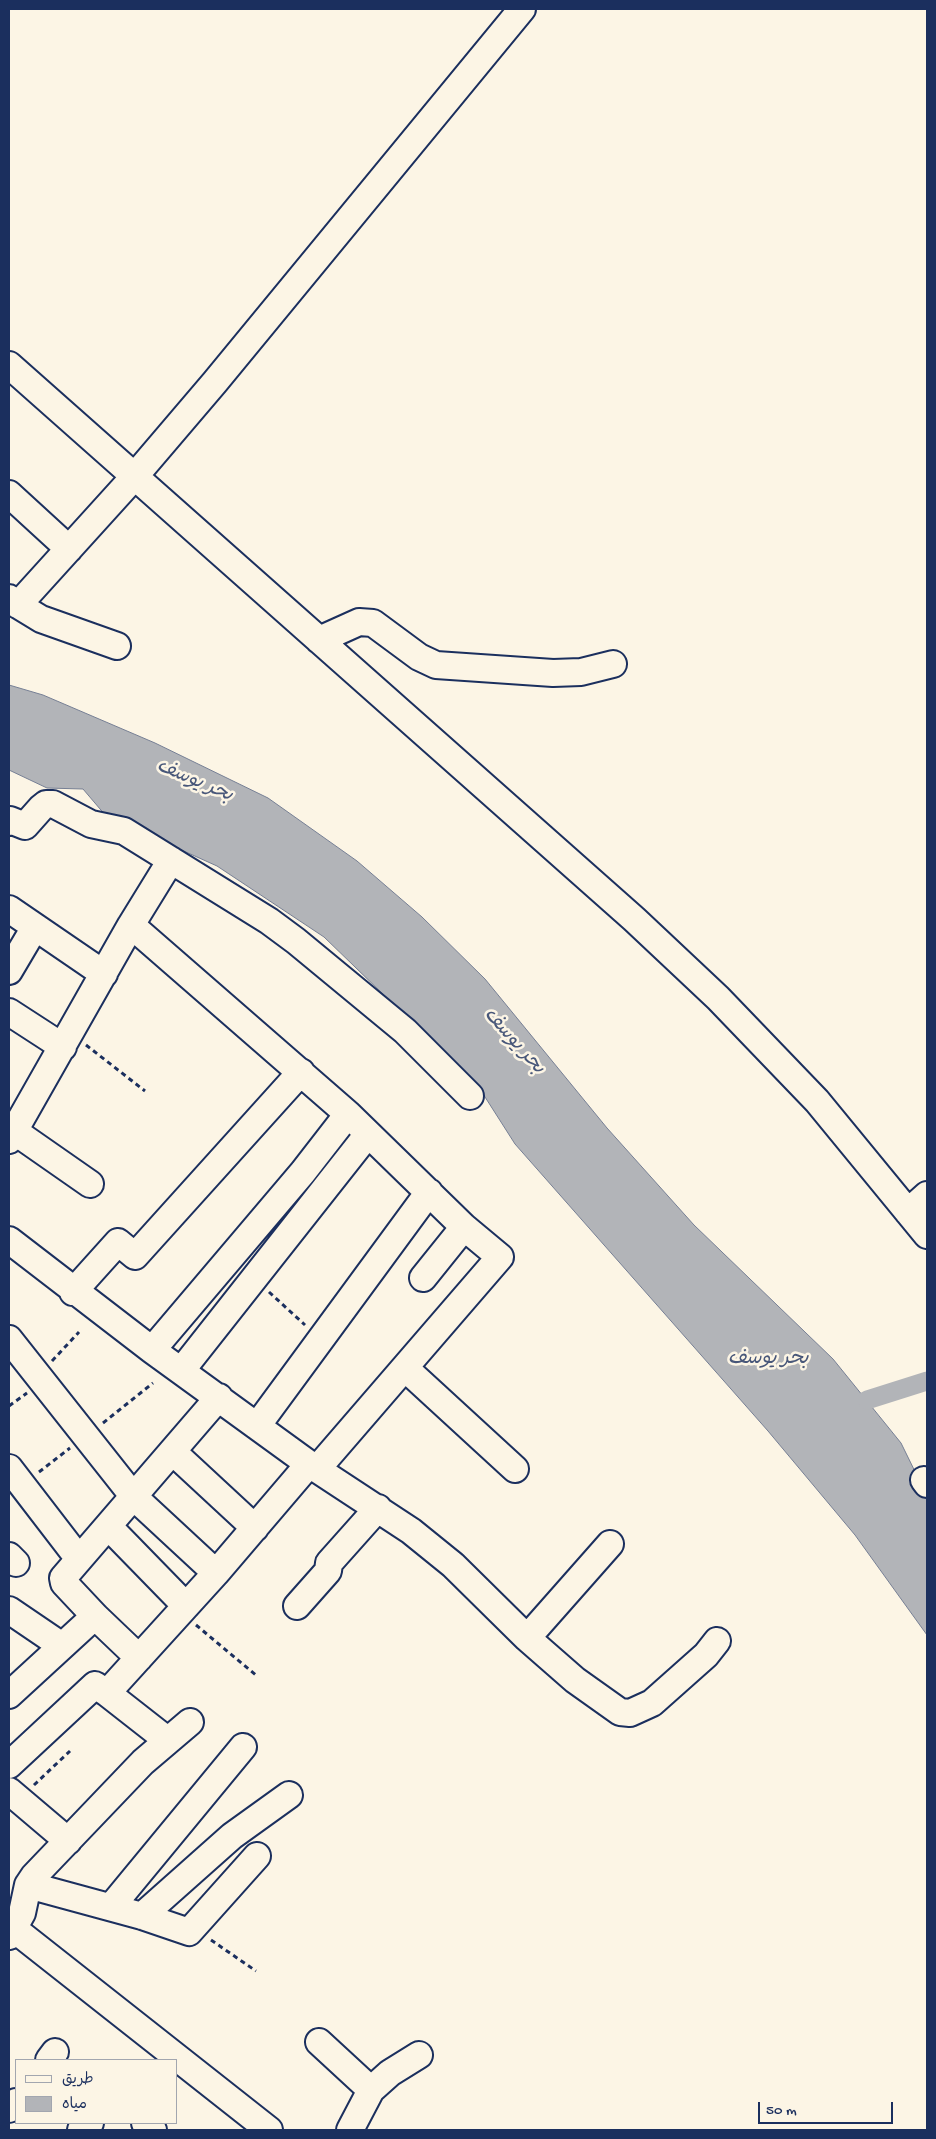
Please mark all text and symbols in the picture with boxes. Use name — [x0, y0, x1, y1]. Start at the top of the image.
water label: بحر يوسف — [152, 755, 236, 809]
water label: بحر يوسف — [477, 1004, 549, 1080]
water label: بحر يوسف — [728, 1348, 808, 1372]
legend — [15, 2059, 178, 2124]
text: طريق — [62, 2071, 94, 2089]
scale bar — [761, 2092, 896, 2124]
text: مياه — [62, 2096, 87, 2114]
text: 50 m — [766, 2102, 797, 2120]

